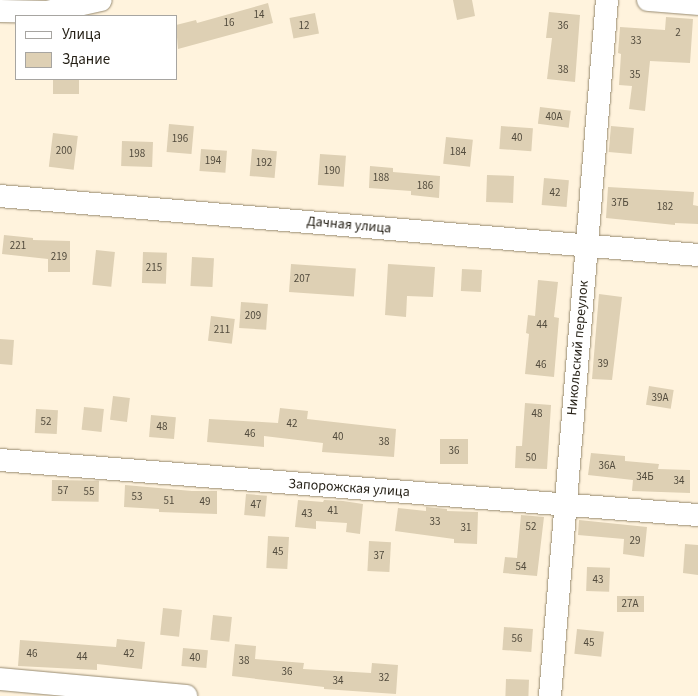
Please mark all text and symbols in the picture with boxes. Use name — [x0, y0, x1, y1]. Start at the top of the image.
house number: 14 — [254, 8, 264, 22]
legend — [15, 15, 178, 80]
house number: 16 — [224, 16, 234, 30]
house number: 12 — [299, 19, 309, 33]
house number: 36 — [558, 19, 568, 33]
text: Улица — [62, 24, 101, 45]
house number: 2 — [675, 26, 681, 40]
house number: 33 — [631, 34, 641, 48]
text: Здание — [62, 49, 110, 70]
house number: 38 — [558, 63, 568, 77]
house number: 35 — [630, 68, 640, 82]
house number: 40А — [546, 110, 562, 124]
house number: 40 — [512, 131, 522, 145]
house number: 196 — [172, 132, 188, 146]
house number: 200 — [56, 144, 72, 158]
house number: 184 — [450, 145, 466, 159]
house number: 198 — [129, 147, 145, 161]
house number: 194 — [205, 154, 221, 168]
house number: 192 — [256, 156, 272, 170]
house number: 190 — [324, 164, 340, 178]
house number: 188 — [373, 171, 389, 185]
house number: 186 — [417, 179, 433, 193]
house number: 42 — [550, 186, 560, 200]
house number: 37Б — [611, 196, 629, 210]
house number: 182 — [657, 200, 673, 214]
street label: Дачная улица — [306, 213, 392, 237]
house number: 221 — [10, 239, 26, 253]
house number: 219 — [51, 250, 67, 264]
house number: 215 — [146, 261, 162, 275]
house number: 207 — [294, 272, 310, 286]
street label: Никольский переулок — [564, 280, 592, 416]
house number: 209 — [245, 309, 261, 323]
house number: 44 — [537, 318, 547, 332]
house number: 211 — [214, 323, 230, 337]
house number: 39 — [598, 357, 608, 371]
house number: 46 — [536, 358, 546, 372]
house number: 39А — [652, 391, 668, 405]
house number: 48 — [532, 407, 542, 421]
house number: 52 — [41, 415, 51, 429]
house number: 42 — [287, 417, 297, 431]
house number: 48 — [157, 420, 167, 434]
house number: 46 — [245, 427, 255, 441]
house number: 40 — [333, 430, 343, 444]
house number: 38 — [379, 435, 389, 449]
house number: 36 — [449, 444, 459, 458]
house number: 50 — [526, 451, 536, 465]
house number: 36А — [599, 459, 615, 473]
house number: 34Б — [636, 470, 654, 484]
house number: 34 — [674, 474, 684, 488]
street label: Запорожская улица — [288, 475, 410, 501]
house number: 57 — [58, 484, 68, 498]
house number: 55 — [84, 485, 94, 499]
house number: 53 — [132, 490, 142, 504]
house number: 51 — [164, 494, 174, 508]
house number: 49 — [200, 495, 210, 509]
house number: 47 — [251, 498, 261, 512]
house number: 41 — [328, 504, 338, 518]
house number: 43 — [302, 507, 312, 521]
house number: 33 — [430, 515, 440, 529]
house number: 52 — [526, 520, 536, 534]
house number: 31 — [461, 521, 471, 535]
house number: 29 — [630, 534, 640, 548]
house number: 45 — [273, 545, 283, 559]
house number: 37 — [374, 549, 384, 563]
house number: 54 — [516, 560, 526, 574]
house number: 43 — [593, 573, 603, 587]
house number: 27А — [622, 597, 638, 611]
house number: 56 — [512, 632, 522, 646]
house number: 45 — [584, 636, 594, 650]
house number: 46 — [27, 647, 37, 661]
house number: 42 — [124, 647, 134, 661]
house number: 44 — [77, 650, 87, 664]
house number: 40 — [190, 651, 200, 665]
house number: 38 — [239, 654, 249, 668]
house number: 36 — [282, 665, 292, 679]
house number: 32 — [379, 671, 389, 685]
house number: 34 — [333, 674, 343, 688]

